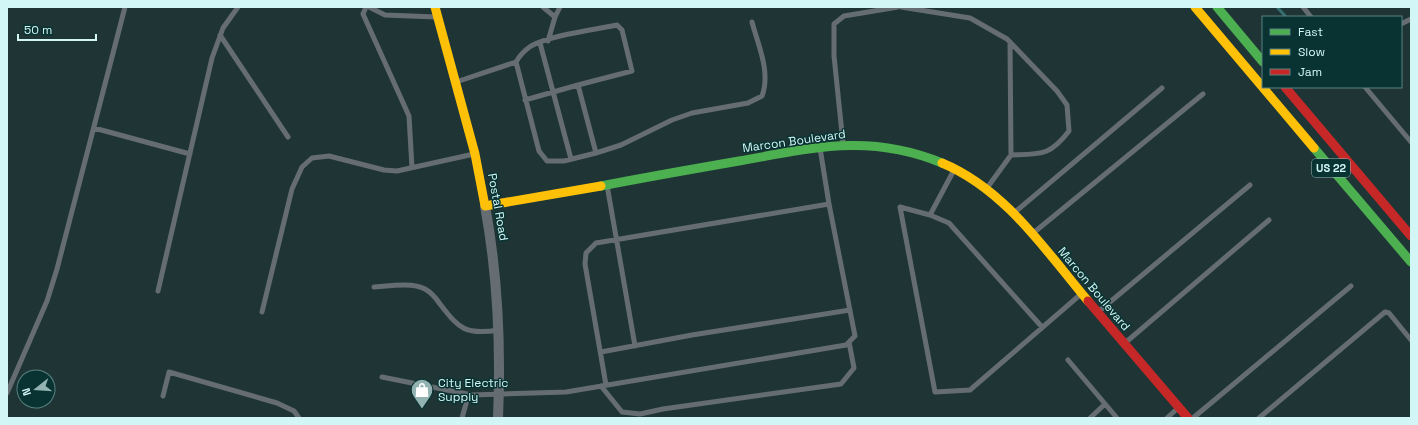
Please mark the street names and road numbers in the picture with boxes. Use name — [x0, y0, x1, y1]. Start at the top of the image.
street label: Marcon Boulevard — [741, 126, 847, 156]
road number: US 22 — [1312, 159, 1350, 177]
street label: Postal Road — [484, 172, 512, 242]
street label: Marcon Boulevard — [1054, 244, 1134, 334]

